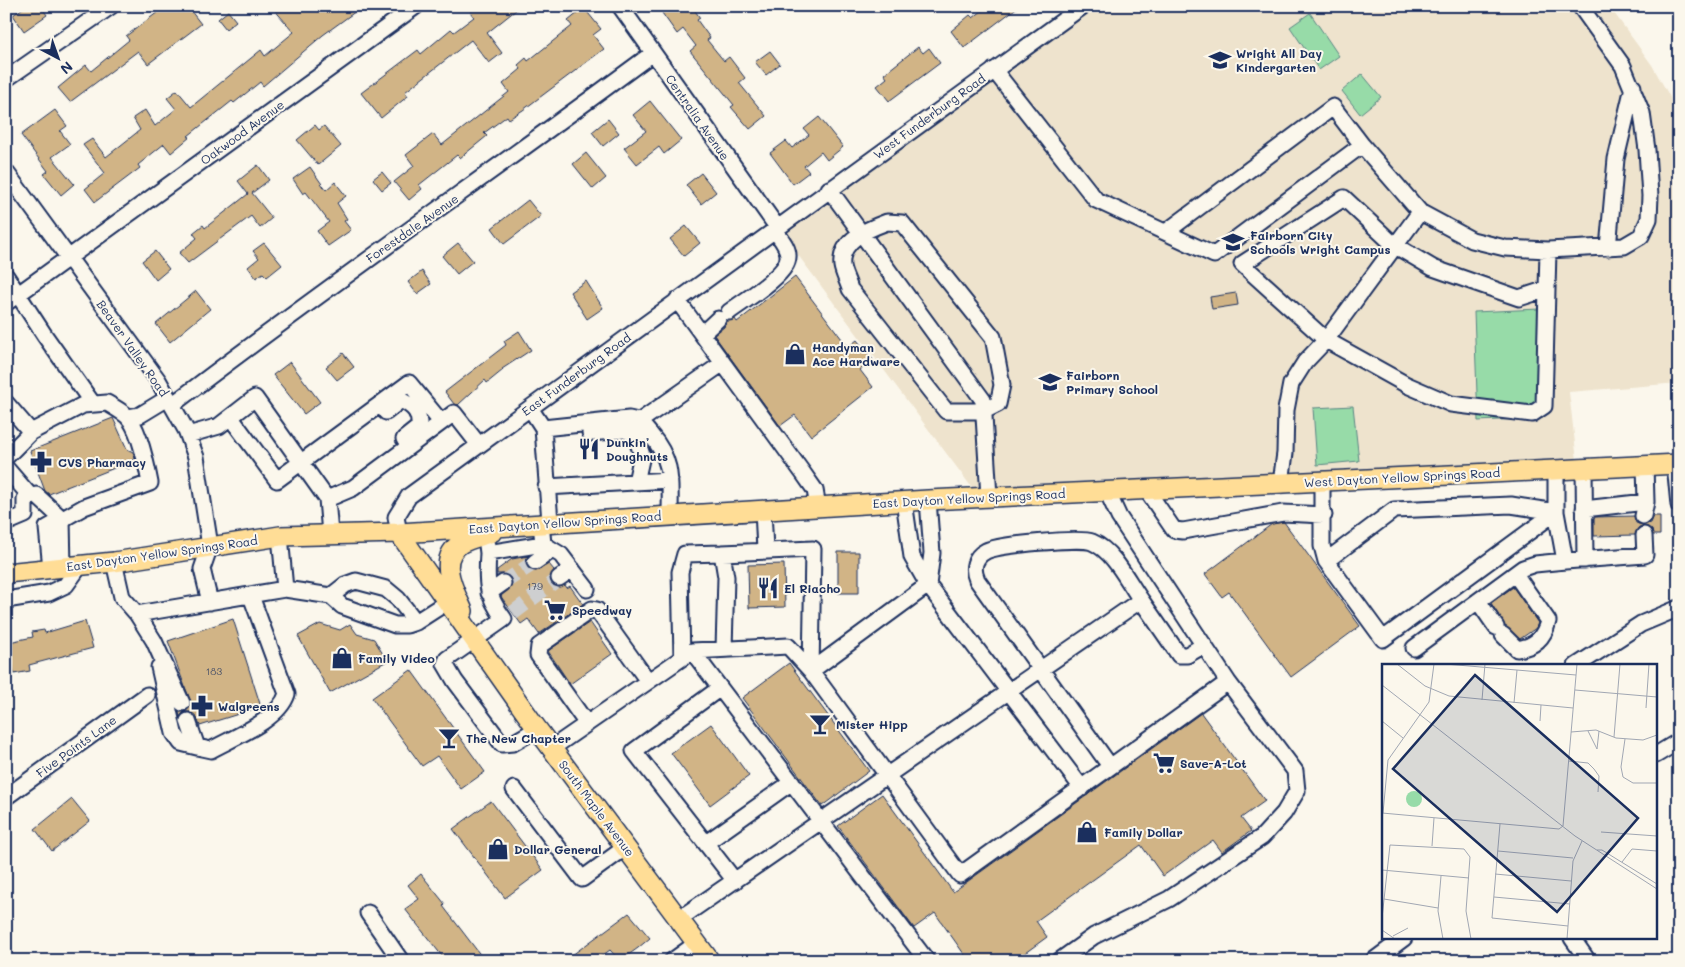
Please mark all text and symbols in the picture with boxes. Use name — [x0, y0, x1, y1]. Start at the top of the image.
north arrow — [32, 32, 82, 82]
place label: Wright All Day Kindergarten — [1236, 45, 1322, 75]
school or university icon: Wright All Day Kindergarten — [1207, 47, 1233, 73]
text: N — [57, 58, 77, 79]
street label: West Funderburg Road — [870, 70, 989, 162]
street label: Centralia Avenue — [662, 71, 734, 163]
street label: Oakwood Avenue — [197, 96, 287, 168]
street label: Forestdale Avenue — [363, 190, 461, 266]
place label: Fairborn City Schools Wright Campus — [1250, 227, 1390, 257]
school or university icon: Fairborn City Schools Wright Campus — [1220, 229, 1246, 255]
street label: Beaver Valley Road — [94, 296, 173, 400]
street label: East Funderburg Road — [518, 329, 634, 419]
place label: Handyman Ace Hardware — [812, 339, 900, 369]
shop icon: Handyman Ace Hardware — [782, 341, 808, 367]
place label: Fairborn Primary School — [1066, 367, 1158, 397]
school or university icon: Fairborn Primary School — [1037, 369, 1063, 395]
place label: Dunkin’ Doughnuts — [606, 434, 668, 464]
restaurant icon: Dunkin’ Doughnuts — [576, 436, 602, 462]
pharmacy icon: CVS Pharmacy — [28, 449, 54, 475]
place label: CVS Pharmacy — [58, 454, 147, 470]
street label: West Dayton Yellow Springs Road — [1304, 464, 1501, 490]
street label: East Dayton Yellow Springs Road — [872, 485, 1066, 511]
street label: East Dayton Yellow Springs Road — [468, 507, 662, 537]
street label: East Dayton Yellow Springs Road — [65, 532, 259, 574]
restaurant icon: El Riacho — [755, 575, 781, 601]
house number: 179 — [527, 579, 543, 593]
place label: El Riacho — [784, 580, 840, 596]
supermarket icon: Speedway — [542, 597, 568, 623]
place label: Speedway — [572, 602, 633, 618]
shop icon: Family Video — [329, 645, 355, 671]
place label: Family Video — [358, 650, 435, 666]
house number: 183 — [206, 664, 222, 678]
inset map — [1382, 664, 1658, 940]
pharmacy icon: Walgreens — [189, 693, 215, 719]
place label: Walgreens — [218, 698, 279, 714]
street label: Five Points Lane — [33, 711, 119, 781]
bar icon: Mister Hipp — [807, 711, 833, 737]
place label: Mister Hipp — [836, 716, 908, 732]
bar icon: The New Chapter — [436, 725, 462, 751]
place label: The New Chapter — [466, 730, 571, 746]
supermarket icon: Save-A-Lot — [1151, 750, 1177, 776]
place label: Save-A-Lot — [1180, 755, 1247, 771]
street label: South Maple Avenue — [556, 757, 638, 859]
shop icon: Family Dollar — [1074, 819, 1100, 845]
place label: Family Dollar — [1104, 824, 1183, 840]
shop icon: Dollar General — [485, 836, 511, 862]
place label: Dollar General — [514, 841, 602, 857]

